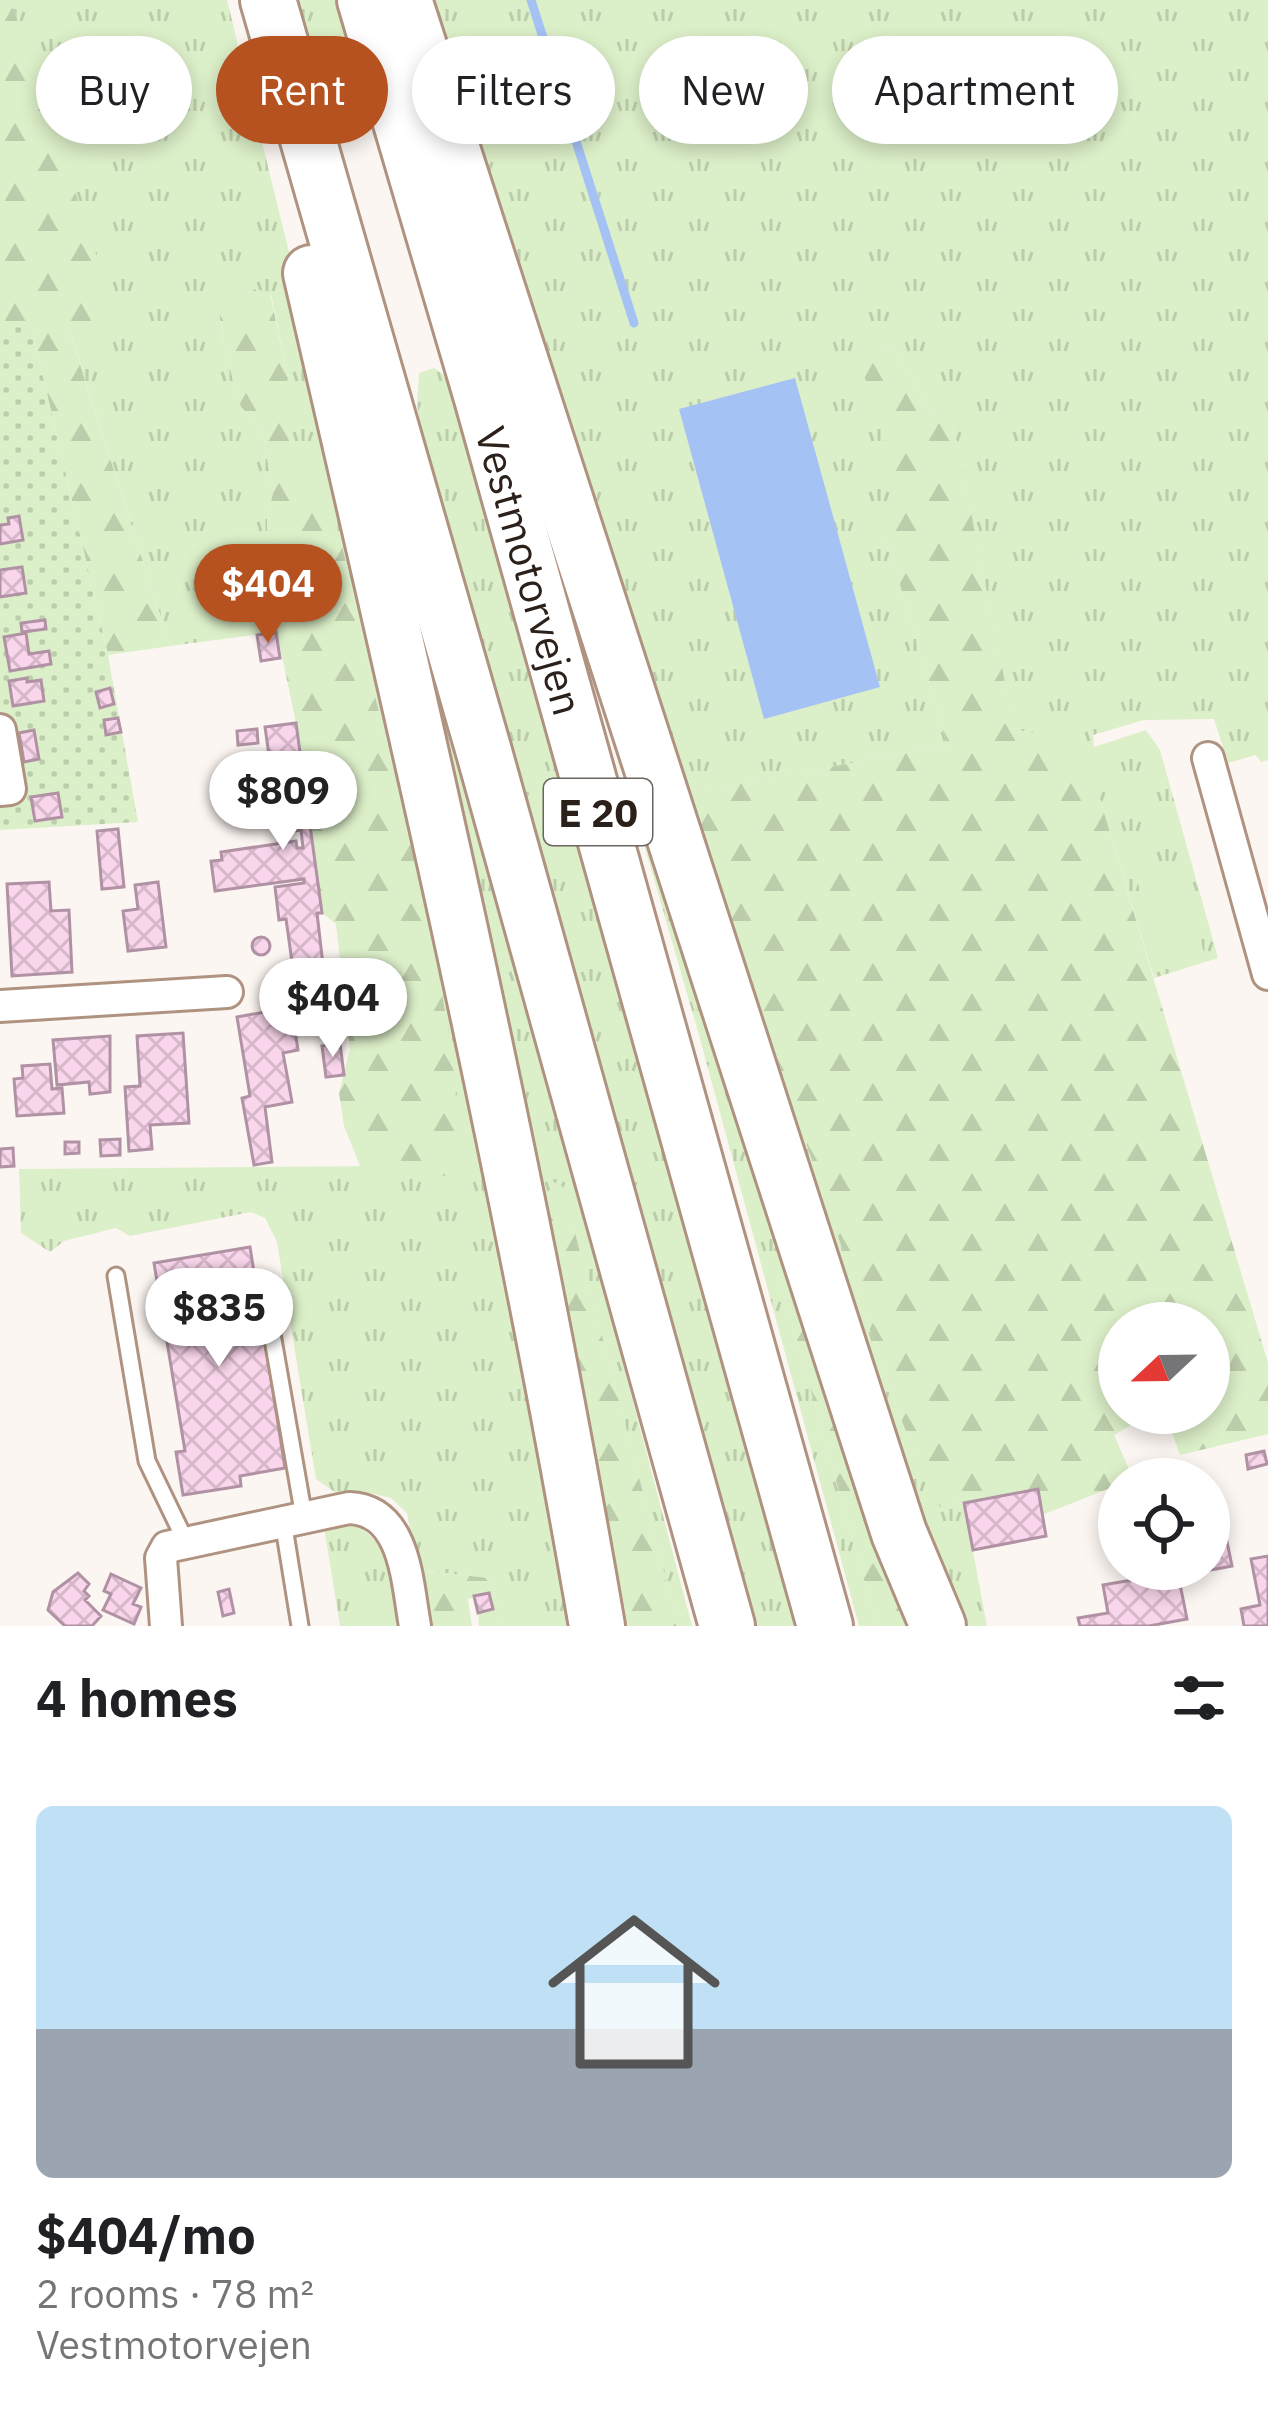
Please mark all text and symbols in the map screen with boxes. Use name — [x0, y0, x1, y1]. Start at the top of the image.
chip: Buy — [36, 36, 192, 144]
chip: Rent — [216, 36, 388, 144]
chip: Filters — [412, 36, 615, 144]
chip: New — [639, 36, 808, 144]
chip: Apartment — [832, 36, 1118, 144]
street label: Vestmotorvejen — [464, 420, 597, 721]
pin: $404 — [197, 544, 339, 646]
text: $404 — [221, 557, 315, 608]
pin: $809 — [212, 751, 354, 853]
text: $809 — [236, 764, 330, 815]
road number: E 20 — [544, 779, 652, 845]
pin: $404 — [262, 958, 404, 1060]
text: $404 — [286, 971, 380, 1022]
pin: $835 — [148, 1268, 290, 1370]
text: $835 — [172, 1281, 266, 1332]
north arrow — [1098, 1302, 1230, 1434]
map controls — [1098, 1302, 1230, 1590]
button: locate — [1098, 1458, 1230, 1590]
text: 4 homes — [36, 1665, 238, 1731]
icon: filters — [1166, 1665, 1232, 1731]
icon: home — [526, 1884, 742, 2100]
text: $404/mo — [36, 2202, 256, 2268]
text: 2 rooms · 78 m² — [36, 2268, 314, 2319]
text: Vestmotorvejen — [36, 2319, 312, 2370]

